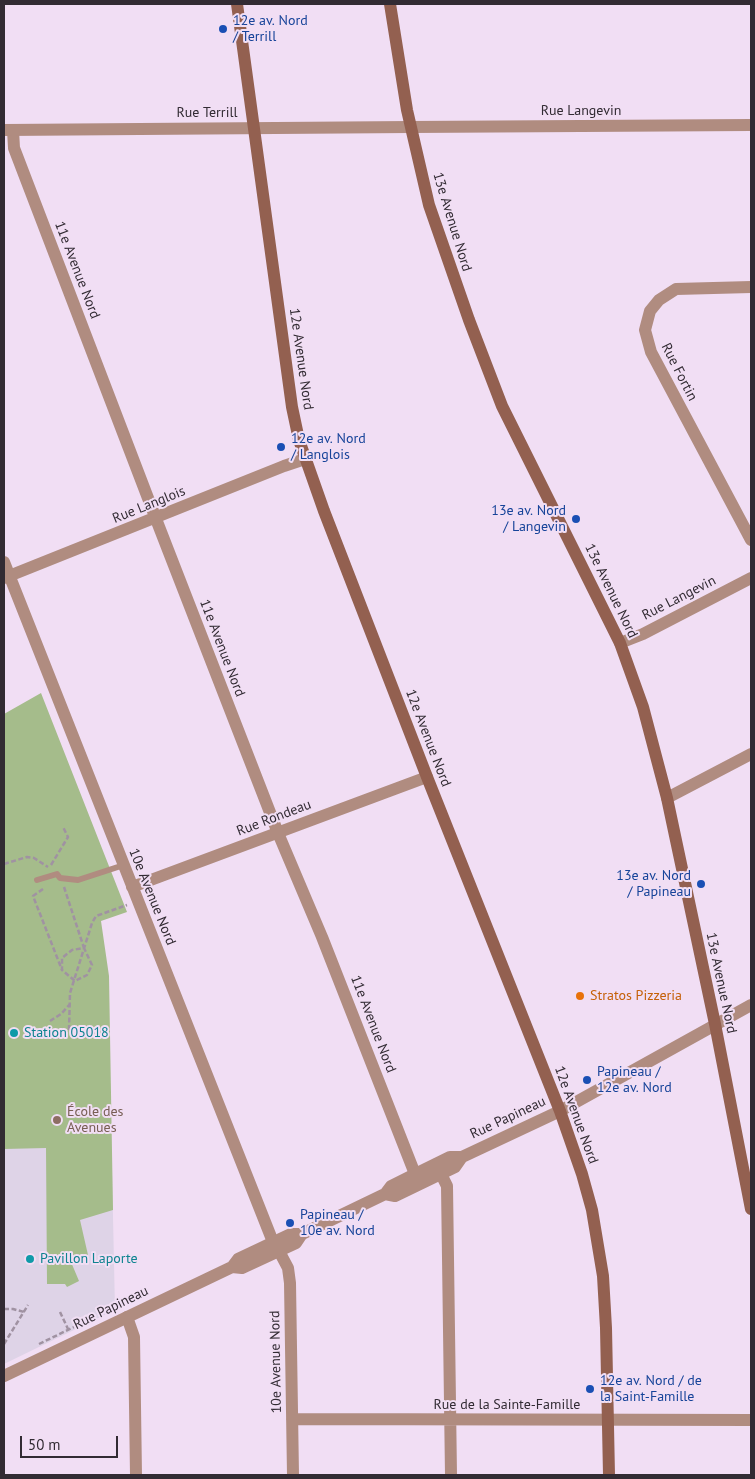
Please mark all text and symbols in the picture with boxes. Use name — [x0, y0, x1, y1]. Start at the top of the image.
place label: 12e av. Nord / Terrill — [233, 13, 308, 46]
marker: 12e av. Nord / Terrill — [217, 23, 229, 35]
street label: Rue Langevin — [541, 103, 621, 119]
street label: Rue Terrill — [176, 105, 238, 121]
street label: 13e Avenue Nord — [429, 170, 475, 274]
street label: 11e Avenue Nord — [51, 219, 103, 321]
street label: 12e Avenue Nord — [286, 307, 316, 411]
street label: Rue Fortin — [657, 340, 701, 404]
place label: 12e av. Nord / Langlois — [291, 431, 366, 464]
marker: 12e av. Nord / Langlois — [275, 441, 287, 453]
street label: Rue Langlois — [110, 483, 188, 527]
place label: 13e av. Nord / Langevin — [491, 503, 566, 536]
marker: 13e av. Nord / Langevin — [570, 513, 582, 525]
street label: 13e Avenue Nord — [581, 541, 641, 641]
street label: Rue Langevin — [639, 572, 719, 624]
street label: 11e Avenue Nord — [196, 597, 248, 699]
street label: 12e Avenue Nord — [402, 687, 454, 789]
street label: Rue Rondeau — [234, 796, 314, 840]
street label: 10e Avenue Nord — [125, 846, 179, 948]
place label: 13e av. Nord / Papineau — [616, 868, 691, 900]
marker: 13e av. Nord / Papineau — [695, 878, 707, 890]
street label: 13e Avenue Nord — [702, 931, 740, 1035]
street label: 11e Avenue Nord — [347, 973, 399, 1075]
place label: Stratos Pizzeria — [590, 988, 682, 1004]
marker: Stratos Pizzeria — [574, 990, 586, 1002]
place label: Station 05018 — [24, 1025, 109, 1041]
marker: Station 05018 — [8, 1027, 20, 1039]
street label: 12e Avenue Nord — [551, 1064, 601, 1166]
place label: Papineau / 12e av. Nord — [597, 1064, 672, 1096]
marker: Papineau / 12e av. Nord — [581, 1074, 593, 1086]
street label: Rue Papineau — [468, 1093, 548, 1143]
place label: École des Avenues — [67, 1104, 123, 1136]
marker: École des Avenues — [51, 1114, 63, 1126]
place label: Papineau / 10e av. Nord — [300, 1207, 375, 1240]
marker: Papineau / 10e av. Nord — [284, 1217, 296, 1229]
place label: Pavillon Laporte — [40, 1251, 138, 1267]
marker: Pavillon Laporte — [24, 1253, 36, 1265]
street label: Rue Papineau — [71, 1283, 151, 1333]
street label: 10e Avenue Nord — [267, 1310, 285, 1414]
place label: 12e av. Nord / de la Saint-Famille — [600, 1373, 702, 1405]
marker: 12e av. Nord / de la Saint-Famille — [584, 1383, 596, 1395]
street label: Rue de la Sainte-Famille — [434, 1397, 580, 1413]
scale bar — [22, 1426, 120, 1458]
text: 50 m — [28, 1435, 61, 1454]

